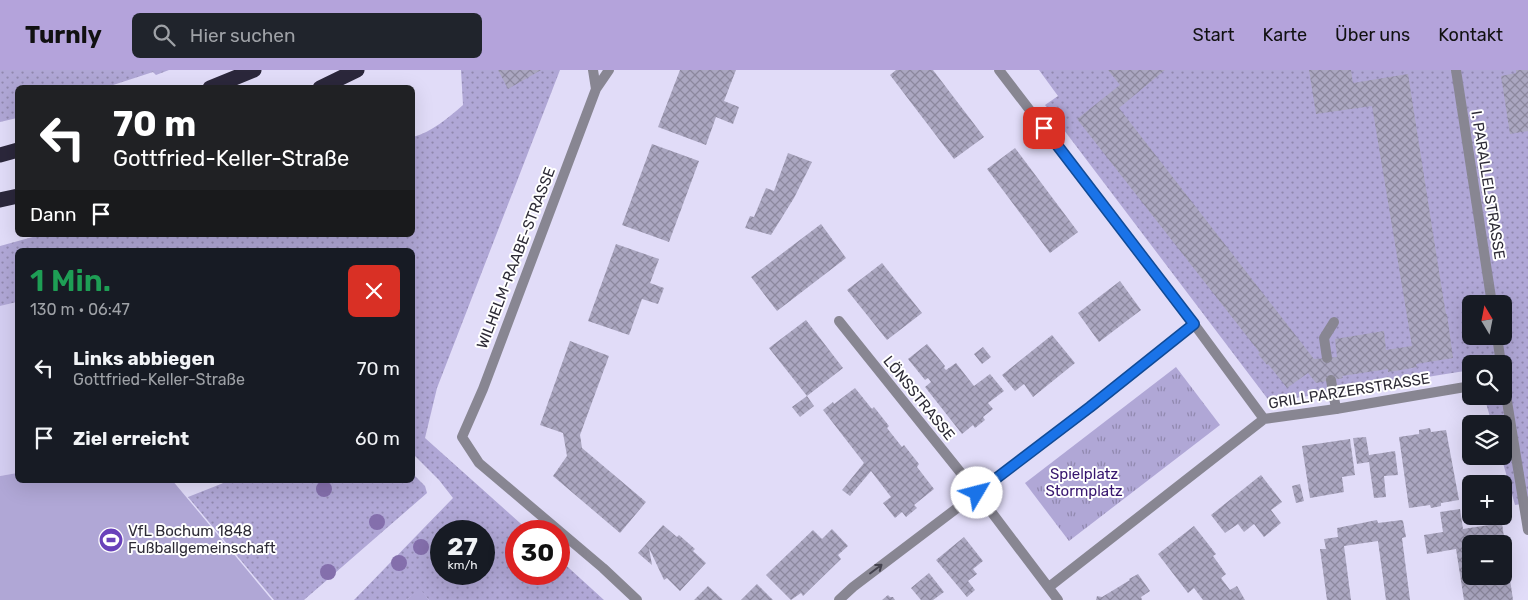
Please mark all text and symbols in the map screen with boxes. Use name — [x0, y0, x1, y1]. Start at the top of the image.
search box — [132, 13, 482, 58]
text: Turnly — [25, 21, 102, 49]
icon: search — [150, 21, 178, 49]
text: Hier suchen — [190, 24, 295, 47]
text: Start — [1192, 24, 1235, 46]
text: Karte — [1263, 24, 1307, 46]
text: Über uns — [1335, 24, 1410, 46]
text: Kontakt — [1438, 24, 1503, 46]
text: 70 m — [113, 103, 196, 145]
icon: left — [30, 105, 95, 170]
pin — [1023, 107, 1065, 149]
street label: I. PARALLELSTRASSE — [1467, 109, 1509, 261]
icon: arrive — [1030, 114, 1058, 142]
text: Gottfried-Keller-Straße — [113, 145, 349, 172]
street label: WILHELM-RAABE-STRASSE — [473, 165, 559, 351]
icon: arrive — [87, 200, 115, 228]
text: Dann — [30, 203, 77, 226]
text: 1 Min. — [30, 263, 111, 299]
button: close — [348, 265, 400, 317]
north arrow — [1462, 295, 1512, 345]
map controls — [1462, 295, 1512, 585]
text: 130 m · 06:47 — [30, 300, 130, 319]
text: Links abbiegen — [73, 347, 215, 370]
street label: LÖNSSTRASSE — [879, 352, 959, 444]
icon: left — [30, 354, 58, 382]
button: search — [1462, 355, 1512, 405]
text: 70 m — [357, 357, 400, 380]
street label: GRILLPARZERSTRASSE — [1267, 369, 1431, 413]
text: Gottfried-Keller-Straße — [73, 370, 245, 389]
button: layers — [1462, 415, 1512, 465]
icon: arrive — [30, 424, 58, 452]
text: Ziel erreicht — [73, 427, 189, 450]
text: 60 m — [355, 427, 400, 450]
park label: Spielplatz Stormplatz — [1045, 465, 1123, 500]
position arrow — [950, 466, 1002, 518]
button: + — [1462, 475, 1512, 525]
speed limit sign: 30 — [505, 520, 570, 585]
place label: VfL Bochum 1848 Fußballgemeinschaft — [128, 522, 276, 557]
sports icon: VfL Bochum 1848 Fußballgemeinschaft — [98, 527, 124, 553]
text: 27 — [447, 532, 478, 561]
button: − — [1462, 535, 1512, 585]
text: km/h — [448, 558, 477, 572]
one-way arrow — [869, 564, 883, 574]

